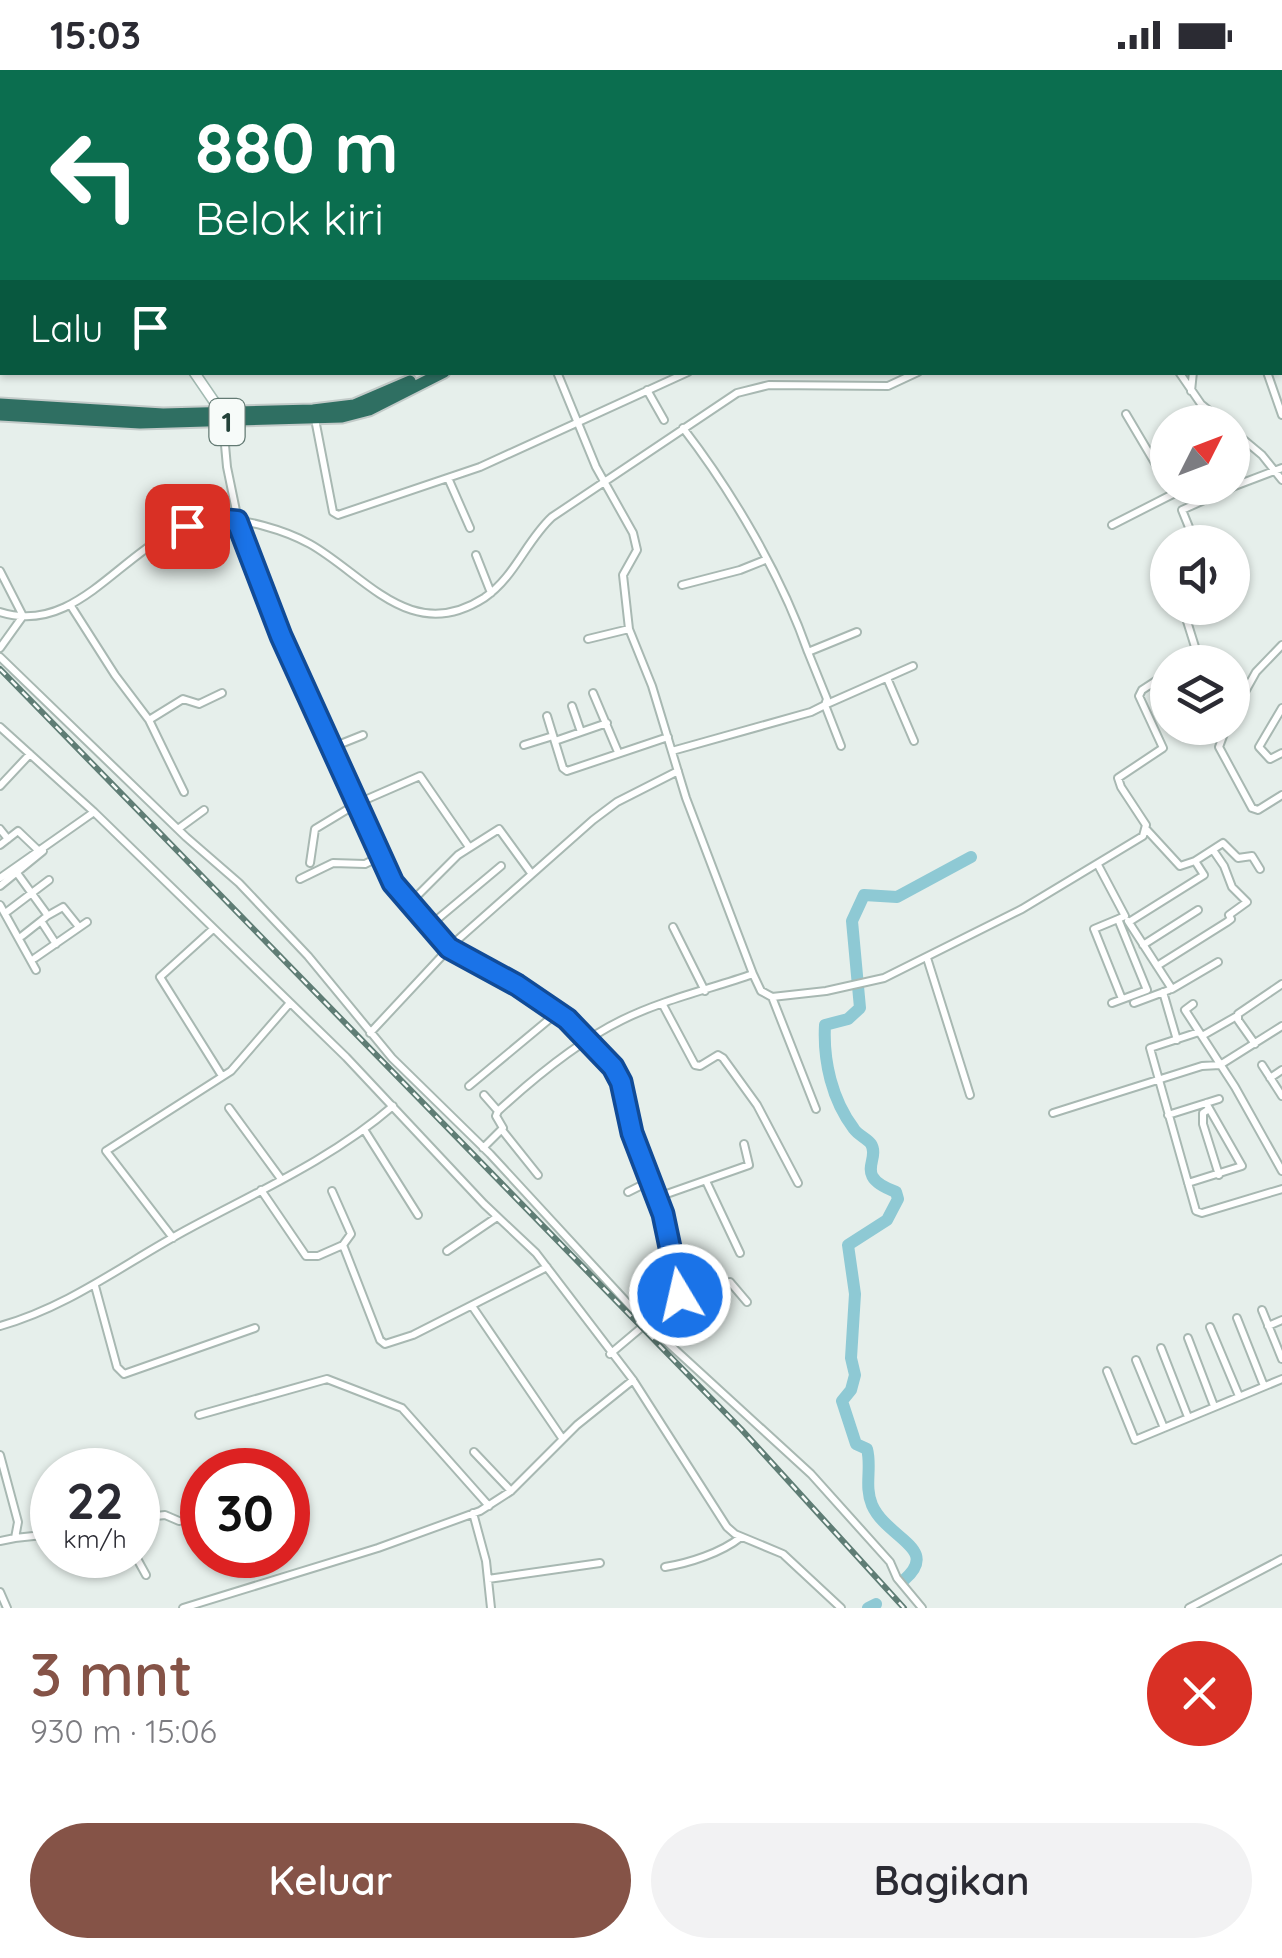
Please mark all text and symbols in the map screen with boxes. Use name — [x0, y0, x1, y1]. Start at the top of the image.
text: 15:03 — [50, 11, 141, 59]
text: 880 m — [195, 103, 399, 191]
icon: left — [30, 110, 160, 240]
text: Belok kiri — [195, 190, 384, 246]
icon: arrive — [123, 300, 178, 355]
text: Lalu — [30, 304, 103, 352]
road number: 1 — [210, 399, 244, 445]
north arrow — [1150, 405, 1250, 505]
map controls — [1150, 405, 1250, 745]
pin — [145, 484, 230, 569]
icon: arrive — [160, 499, 215, 554]
button: sound — [1150, 525, 1250, 625]
button: layers — [1150, 645, 1250, 745]
position arrow — [628, 1243, 732, 1347]
speed limit sign: 30 — [180, 1448, 310, 1578]
text: 22 — [67, 1469, 123, 1532]
text: km/h — [63, 1523, 127, 1554]
text: 3 mnt — [30, 1636, 192, 1711]
button: close — [1147, 1641, 1252, 1746]
text: 930 m · 15:06 — [30, 1711, 217, 1751]
button: Keluar — [30, 1823, 631, 1938]
button: Bagikan — [651, 1823, 1252, 1938]

